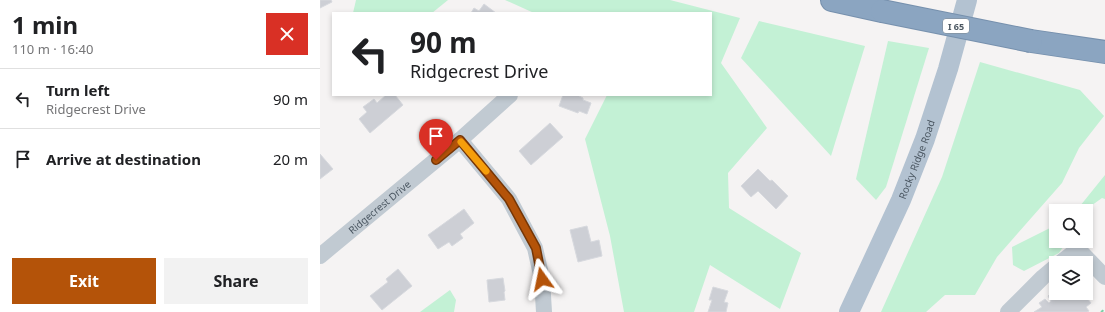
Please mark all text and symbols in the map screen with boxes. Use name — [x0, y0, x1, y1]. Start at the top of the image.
text: 1 min — [12, 8, 78, 41]
button: close — [266, 13, 308, 55]
road number: I 65 — [943, 19, 969, 33]
text: 90 m — [410, 23, 477, 61]
icon: left — [344, 28, 396, 80]
text: 110 m · 16:40 — [12, 40, 93, 58]
text: Ridgecrest Drive — [410, 59, 548, 83]
text: Turn left — [46, 80, 110, 100]
icon: left — [12, 88, 34, 110]
text: 90 m — [273, 89, 308, 109]
text: Ridgecrest Drive — [46, 100, 146, 118]
street label: Rocky Ridge Road — [895, 118, 938, 201]
pin — [419, 119, 453, 160]
icon: arrive — [425, 125, 447, 147]
icon: arrive — [12, 148, 34, 170]
text: Arrive at destination — [46, 149, 201, 169]
text: 20 m — [273, 149, 308, 169]
street label: Ridgecrest Drive — [345, 177, 414, 237]
map controls — [1049, 204, 1093, 300]
button: search — [1049, 204, 1093, 248]
button: layers — [1049, 256, 1093, 300]
button: Exit — [12, 258, 156, 304]
button: Share — [164, 258, 308, 304]
position arrow — [521, 258, 563, 300]

